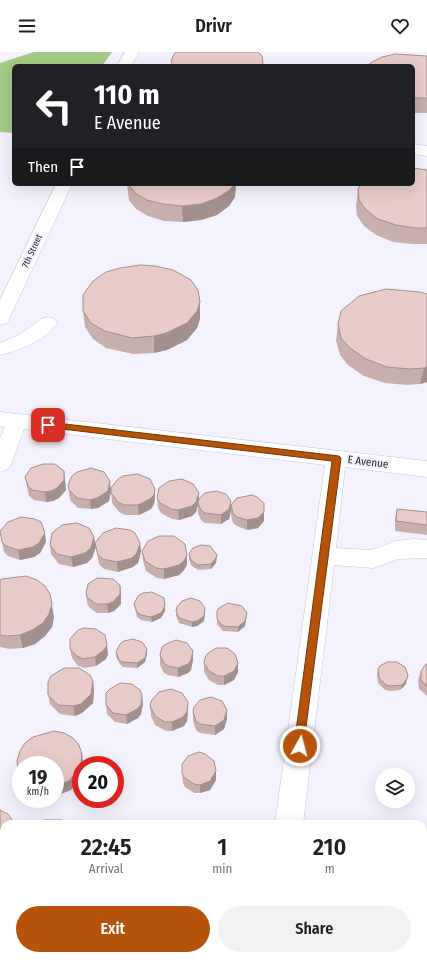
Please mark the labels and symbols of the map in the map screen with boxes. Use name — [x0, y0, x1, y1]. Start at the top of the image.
street label: 7th Street — [20, 233, 44, 269]
pin — [31, 408, 65, 442]
street label: E Avenue — [347, 453, 389, 471]
position arrow — [279, 725, 321, 767]
speed limit sign: 20 — [72, 756, 124, 808]

